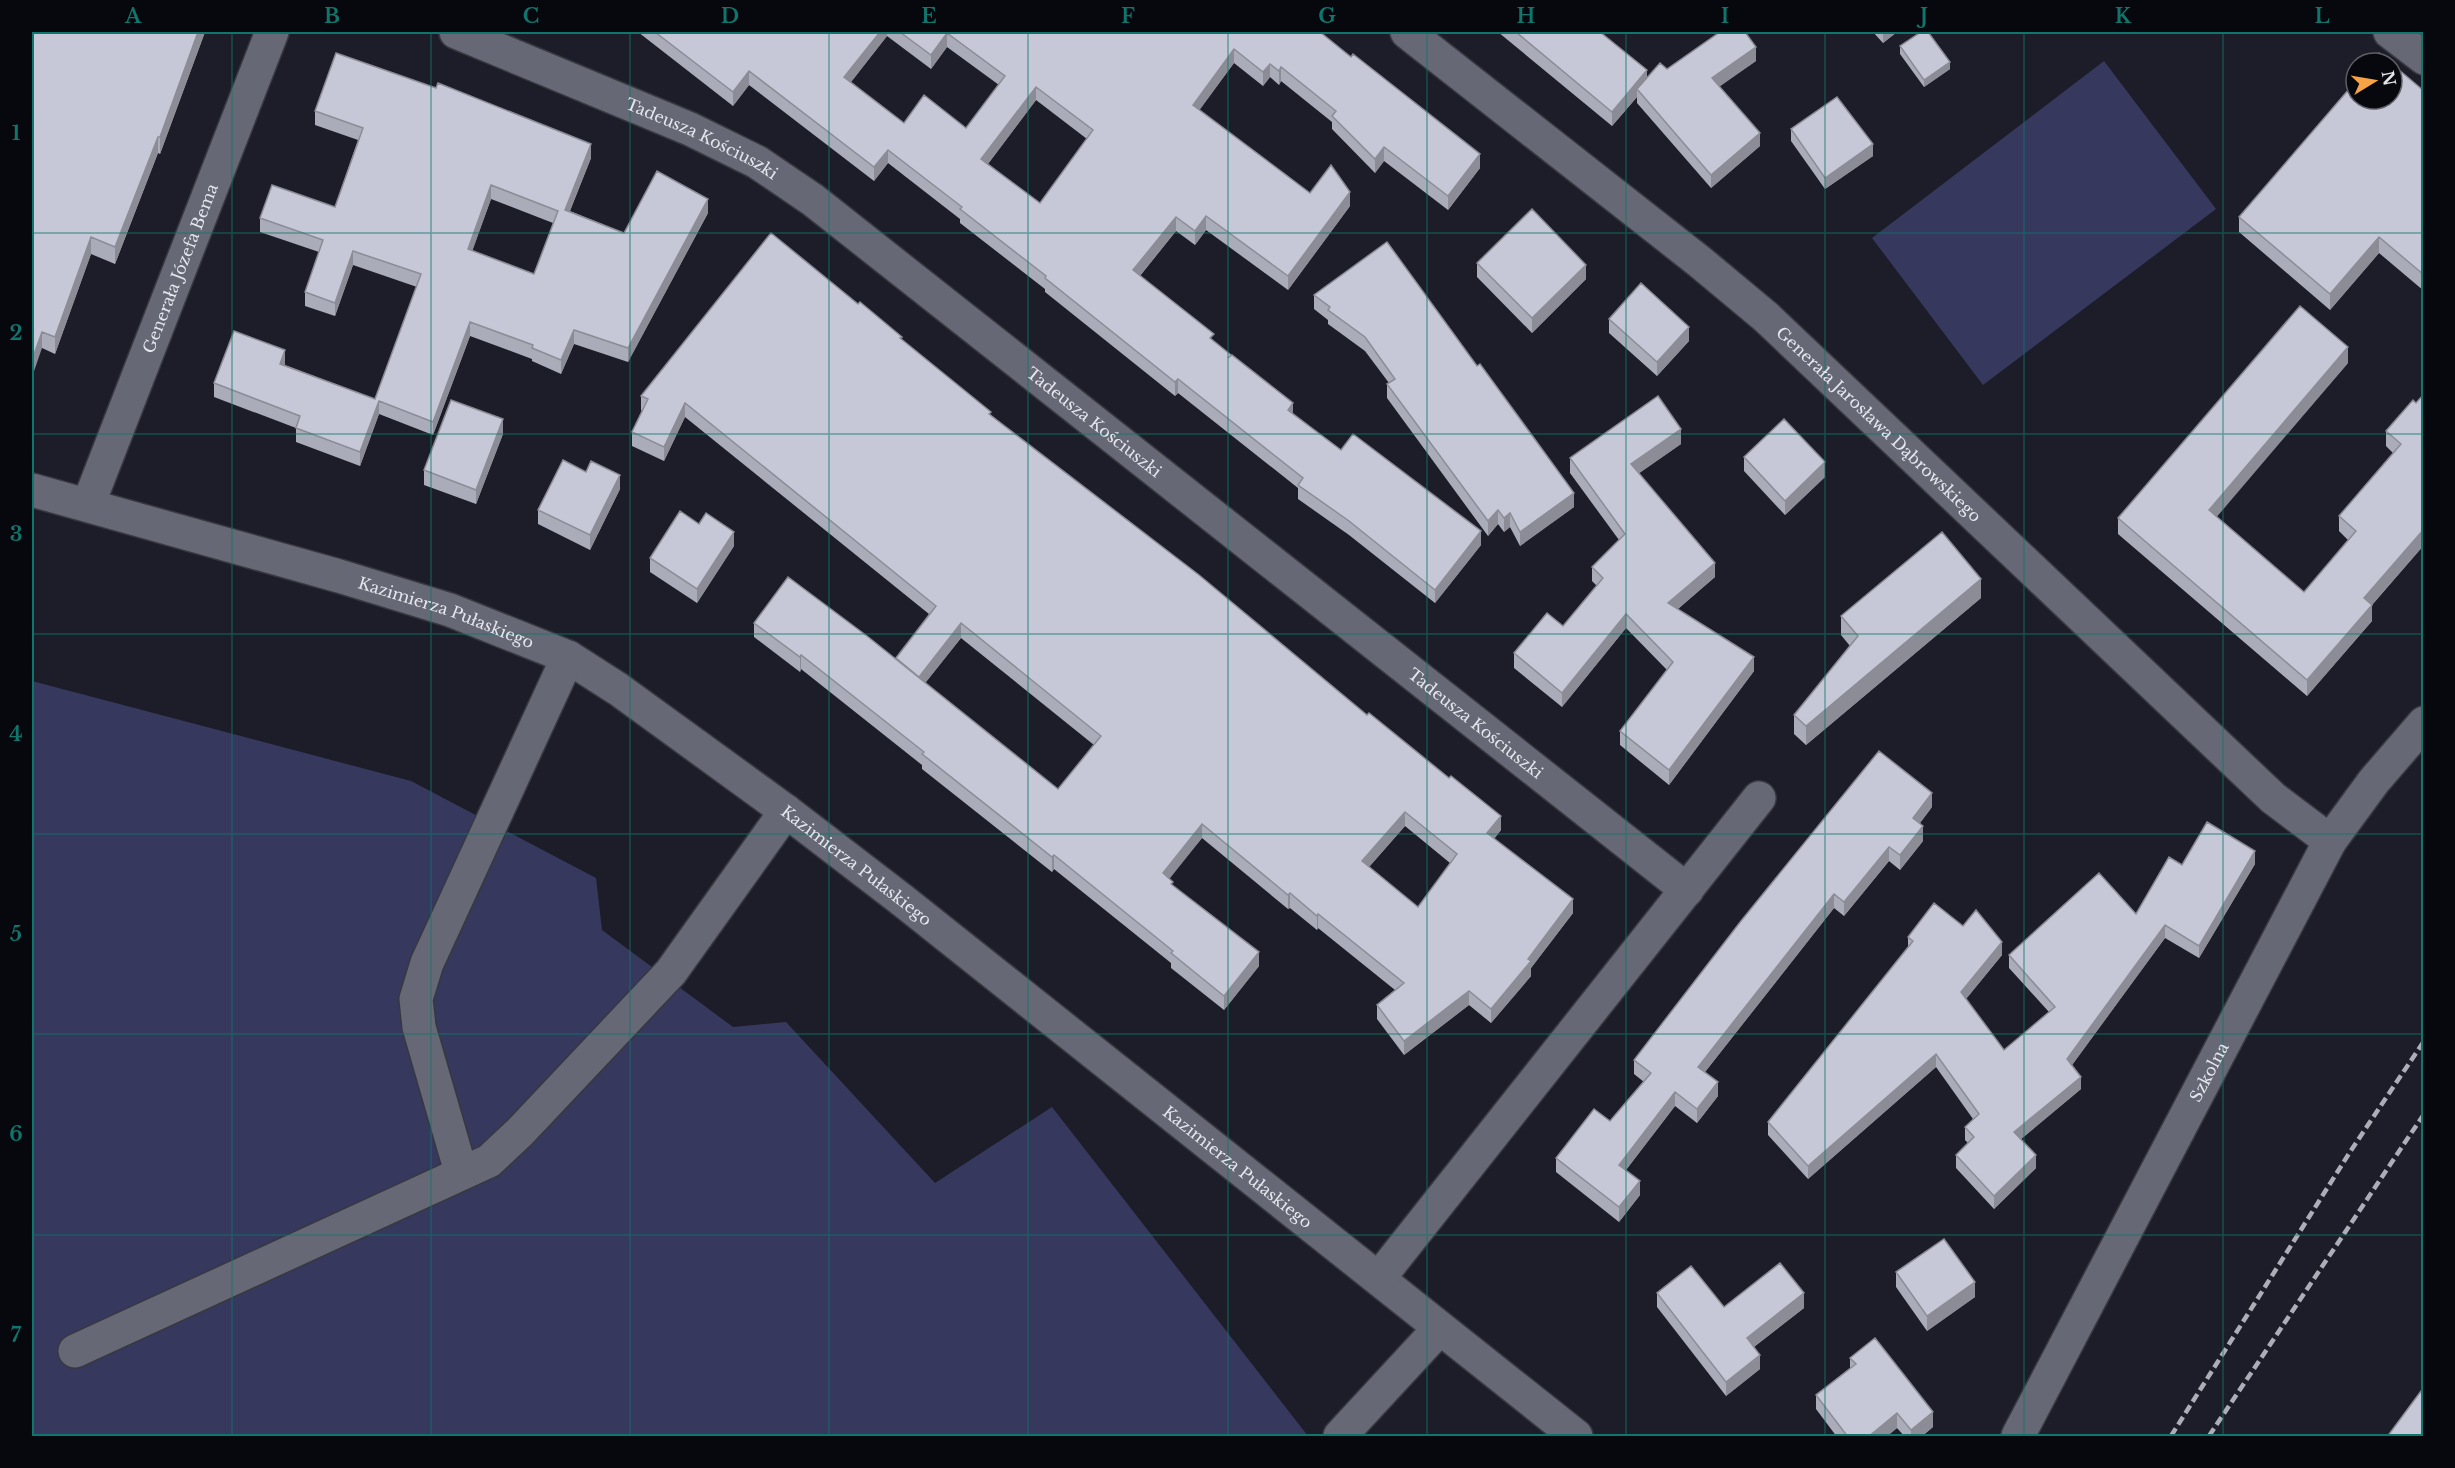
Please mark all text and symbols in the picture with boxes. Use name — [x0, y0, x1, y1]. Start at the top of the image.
text: A — [124, 4, 142, 28]
text: B — [324, 4, 340, 28]
text: C — [523, 4, 539, 28]
text: D — [721, 4, 739, 28]
text: E — [921, 4, 937, 28]
text: F — [1121, 4, 1135, 28]
text: G — [1318, 4, 1336, 28]
text: H — [1517, 4, 1536, 28]
text: I — [1721, 4, 1729, 28]
text: J — [1916, 4, 1928, 28]
text: K — [2115, 4, 2132, 28]
text: L — [2314, 4, 2330, 28]
north arrow — [2344, 51, 2404, 111]
text: N — [2377, 69, 2400, 87]
street label: Tadeusza Kościuszki — [623, 94, 782, 184]
text: 1 — [12, 121, 21, 145]
street label: Generała Józefa Bema — [138, 181, 222, 356]
text: 2 — [9, 321, 23, 345]
street label: Generała Jarosława Dąbrowskiego — [1772, 322, 1986, 526]
street label: Tadeusza Kościuszki — [1023, 363, 1166, 482]
text: 3 — [10, 522, 22, 546]
street label: Kazimierza Pułaskiego — [356, 572, 537, 652]
street label: Tadeusza Kościuszki — [1404, 664, 1548, 783]
text: 4 — [9, 722, 23, 746]
street label: Kazimierza Pułaskiego — [777, 801, 936, 930]
text: 5 — [10, 922, 22, 946]
street label: Szkolna — [2185, 1039, 2233, 1105]
street label: Kazimierza Pułaskiego — [1159, 1102, 1316, 1232]
text: 6 — [9, 1122, 23, 1146]
text: 7 — [11, 1323, 22, 1347]

